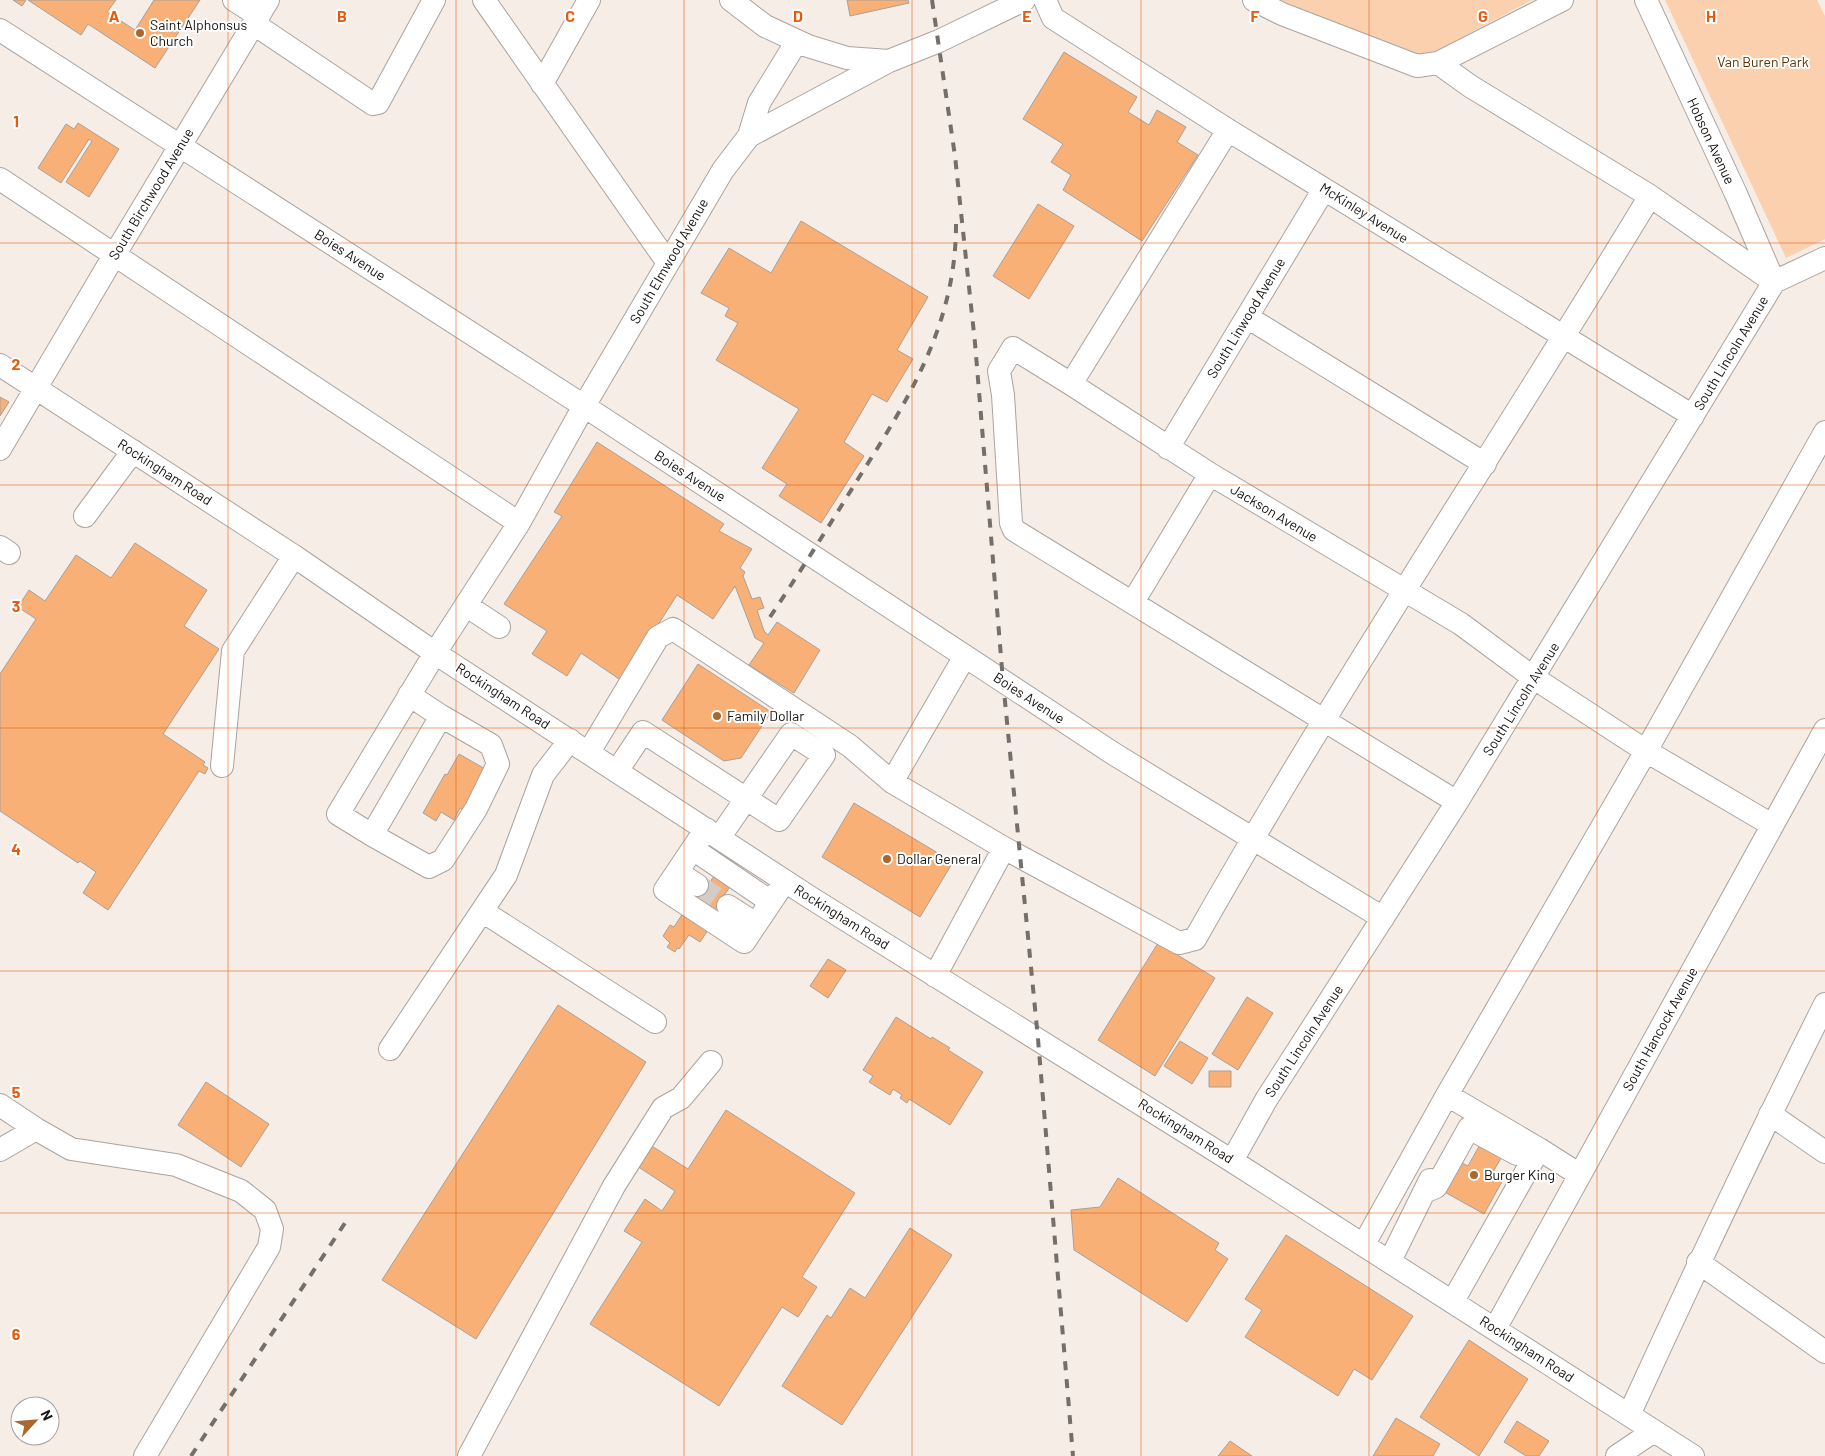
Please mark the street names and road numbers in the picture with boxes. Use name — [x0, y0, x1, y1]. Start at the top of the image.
street label: Hobson Avenue — [1684, 95, 1739, 187]
street label: South Birchwood Avenue — [104, 125, 197, 263]
street label: McKinley Avenue — [1317, 179, 1412, 247]
street label: South Elmwood Avenue — [626, 195, 711, 326]
street label: Boies Avenue — [312, 225, 389, 284]
street label: South Linwood Avenue — [1203, 254, 1288, 381]
street label: South Lincoln Avenue — [1690, 292, 1772, 413]
street label: Rockingham Road — [115, 435, 216, 508]
street label: Boies Avenue — [652, 446, 729, 505]
street label: Jackson Avenue — [1228, 480, 1321, 545]
street label: South Lincoln Avenue — [1479, 639, 1562, 759]
street label: Rockingham Road — [453, 659, 554, 732]
street label: Boies Avenue — [991, 668, 1068, 727]
street label: Rockingham Road — [792, 880, 893, 953]
street label: South Hancock Avenue — [1618, 964, 1701, 1094]
street label: South Lincoln Avenue — [1261, 981, 1346, 1100]
street label: Rockingham Road — [1136, 1094, 1237, 1167]
street label: Rockingham Road — [1477, 1312, 1578, 1385]

